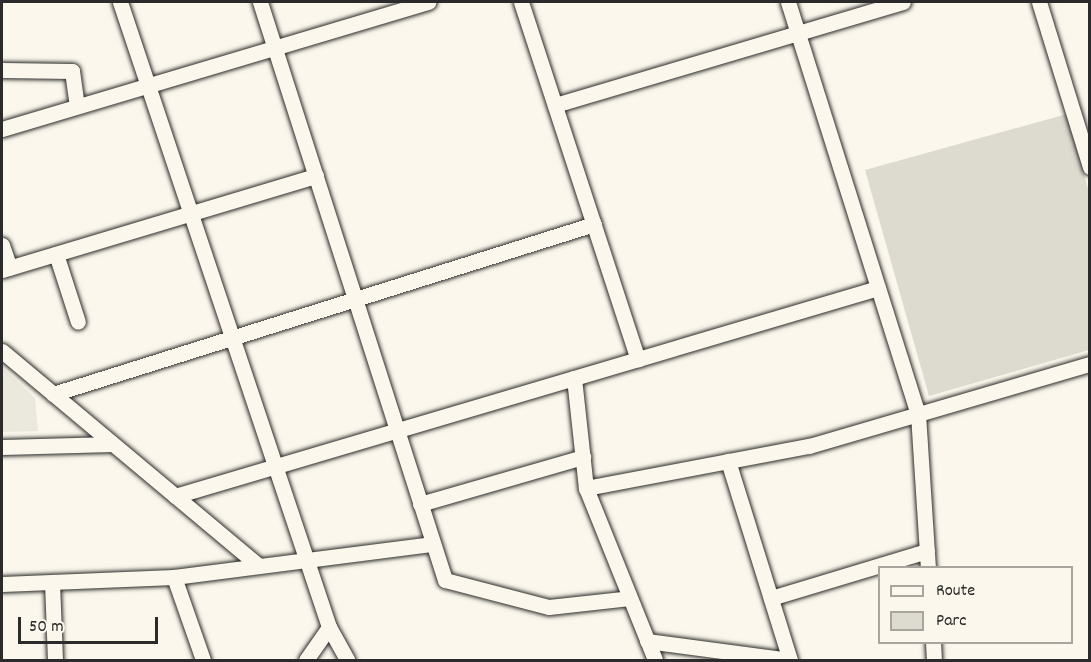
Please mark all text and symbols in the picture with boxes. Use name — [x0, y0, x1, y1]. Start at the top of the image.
legend — [878, 566, 1073, 644]
text: Route — [936, 579, 975, 604]
scale bar — [21, 605, 160, 643]
text: Parc — [936, 609, 967, 634]
text: 50 m — [29, 615, 64, 640]

